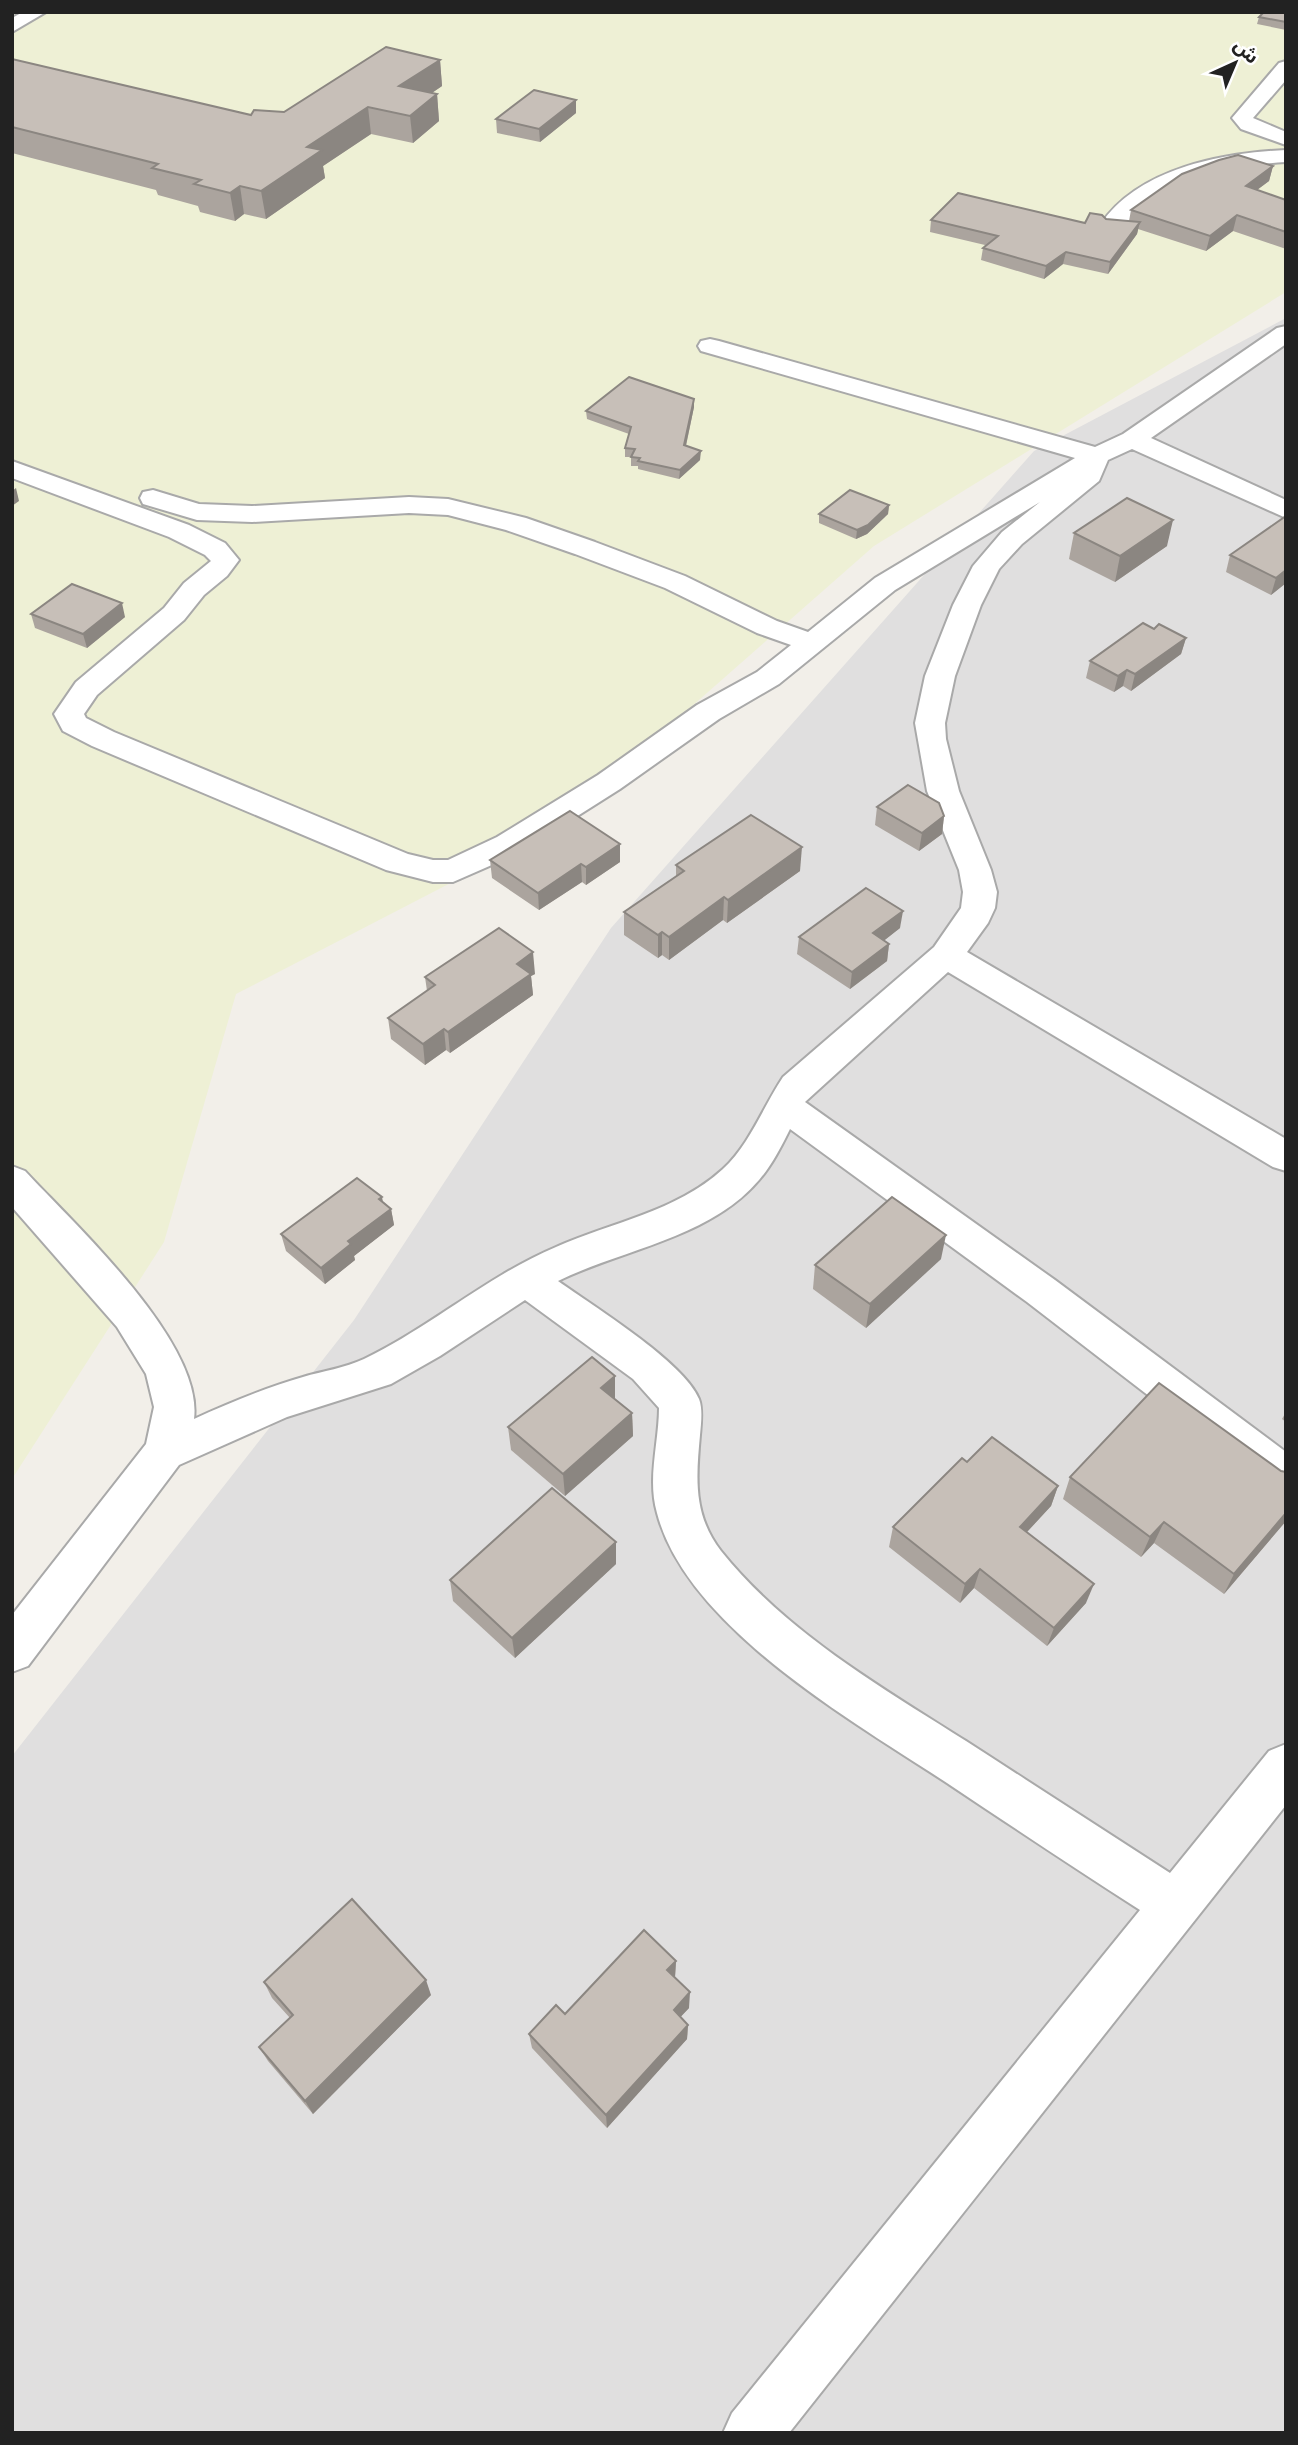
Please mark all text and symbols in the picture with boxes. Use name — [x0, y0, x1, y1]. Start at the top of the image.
north arrow — [1200, 28, 1270, 98]
text: ش — [1229, 34, 1264, 68]

